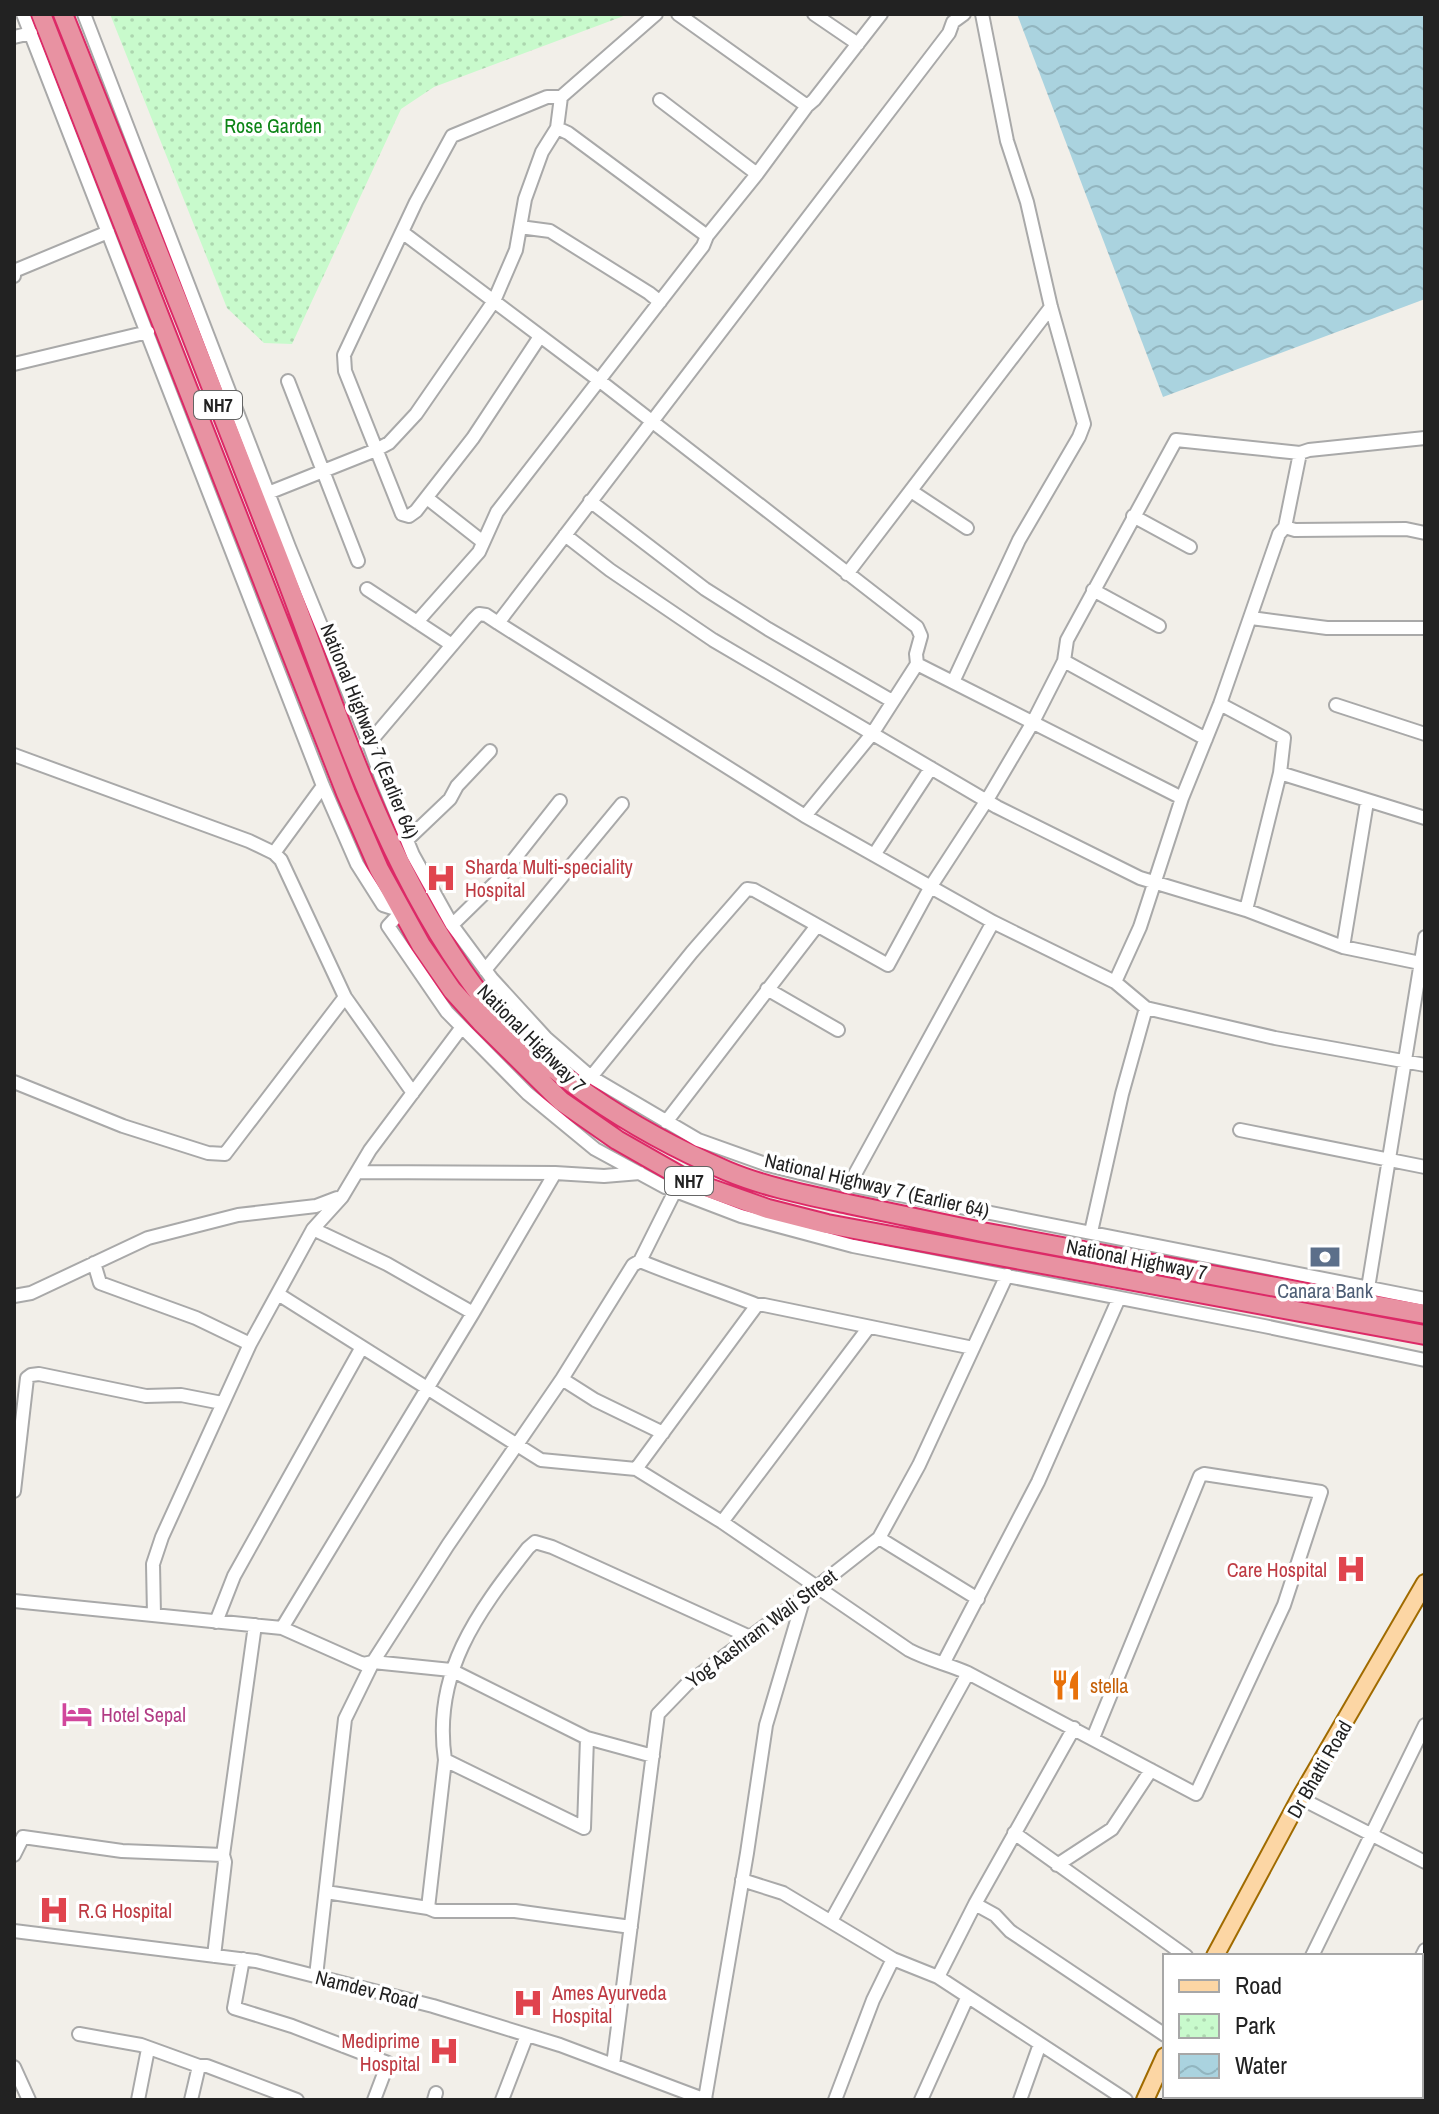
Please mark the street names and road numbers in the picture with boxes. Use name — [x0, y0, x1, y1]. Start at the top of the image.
road number: NH7 — [194, 391, 242, 419]
street label: National Highway 7 (Earlier 64) — [314, 619, 426, 843]
street label: National Highway 7 — [472, 978, 592, 1098]
street label: National Highway 7 (Earlier 64) — [762, 1146, 992, 1224]
road number: NH7 — [665, 1167, 713, 1195]
street label: National Highway 7 — [1064, 1232, 1210, 1286]
street label: Yog Aashram Wali Street — [680, 1562, 842, 1694]
street label: Dr Bhatti Road — [1280, 1715, 1358, 1823]
street label: Namdev Road — [313, 1963, 421, 2015]

